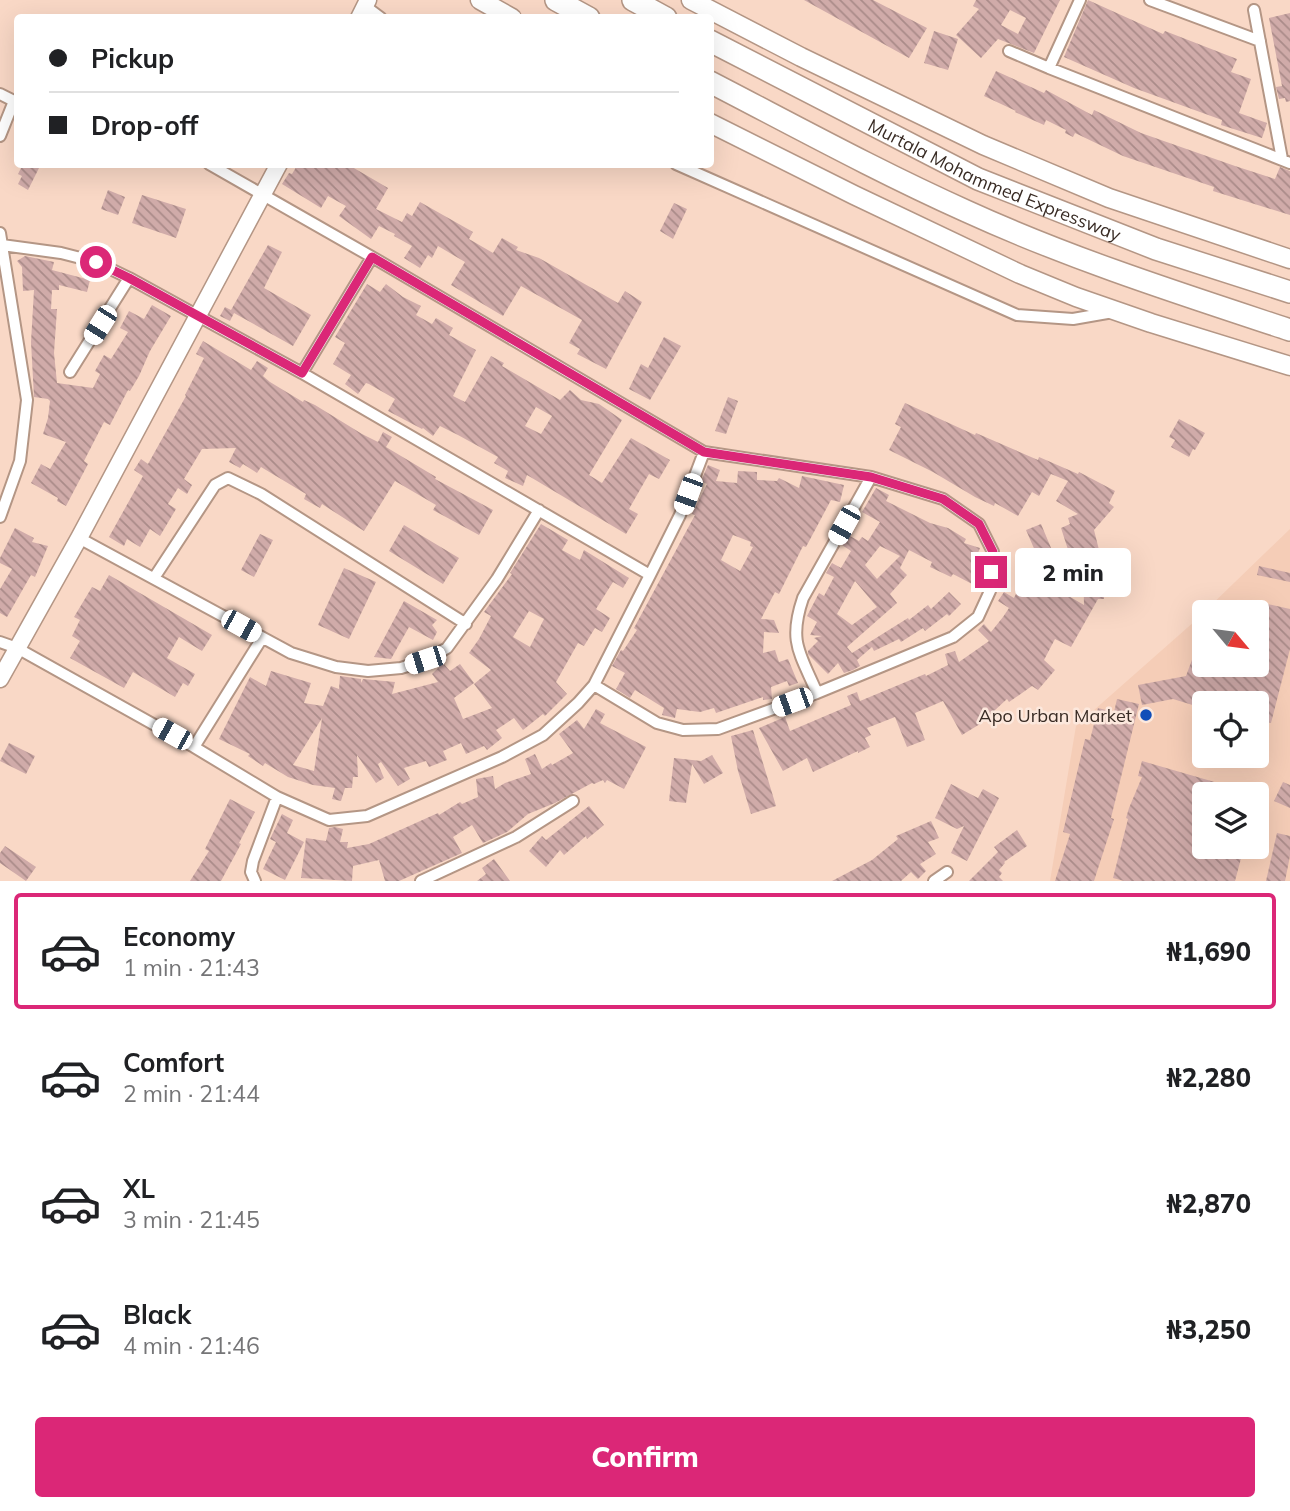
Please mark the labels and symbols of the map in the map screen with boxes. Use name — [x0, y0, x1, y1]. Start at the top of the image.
street label: Murtala Mohammed Expressway — [865, 113, 1125, 246]
route start — [80, 246, 112, 278]
car — [80, 302, 121, 348]
car — [671, 471, 706, 517]
car — [825, 502, 864, 548]
callout: 2 min — [1016, 548, 1131, 596]
route end — [975, 556, 1007, 588]
north arrow — [1192, 600, 1269, 677]
car — [218, 607, 265, 645]
car — [402, 644, 449, 676]
car — [769, 685, 816, 719]
place label: Apo Urban Market — [979, 704, 1132, 727]
marker: Apo Urban Market — [1138, 707, 1154, 723]
car — [149, 715, 196, 753]

